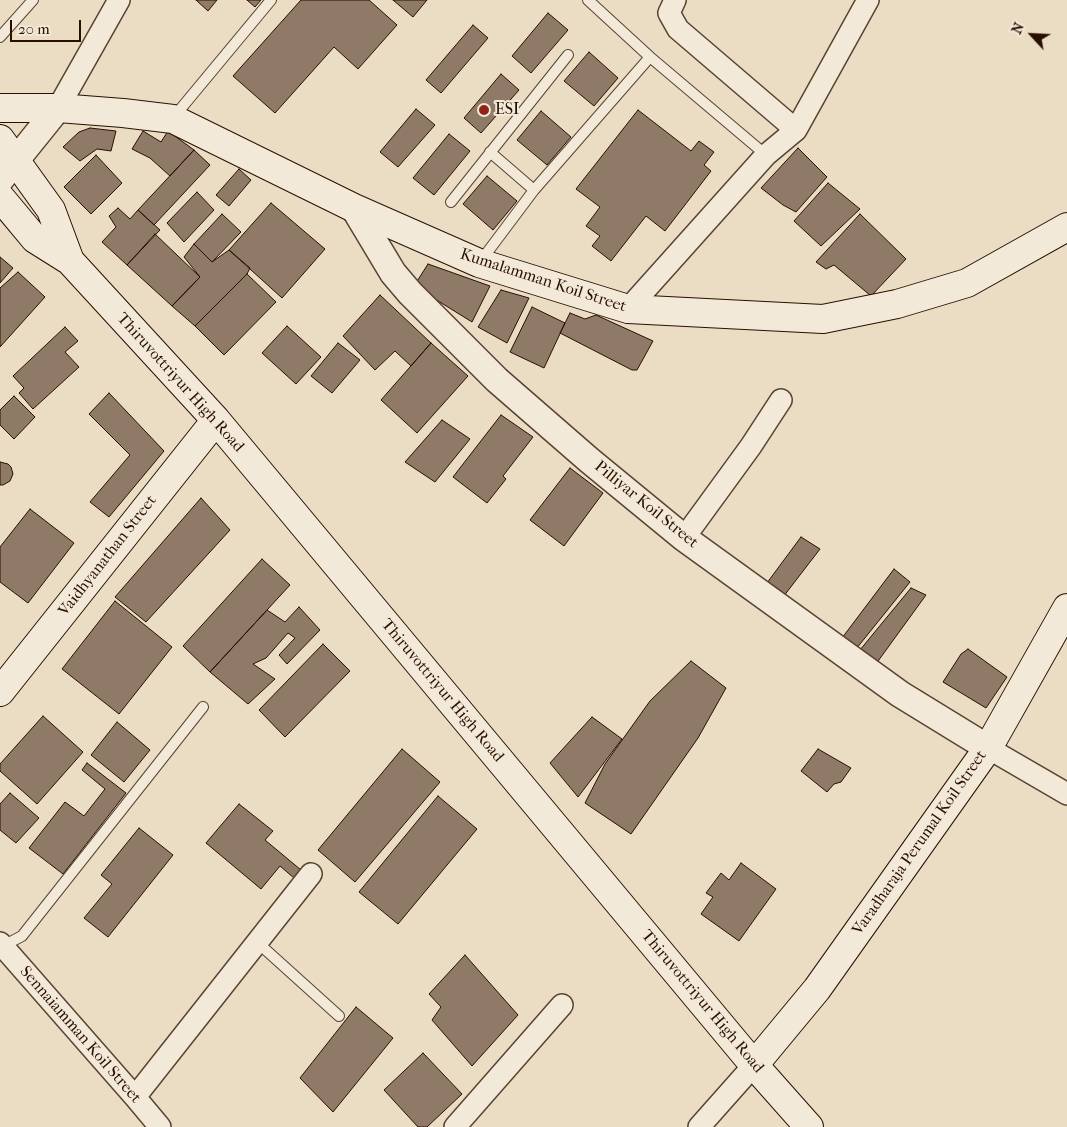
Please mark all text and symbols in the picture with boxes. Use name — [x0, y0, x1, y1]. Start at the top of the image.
scale bar — [12, 10, 84, 42]
north arrow — [1007, 10, 1057, 60]
text: 20 m — [18, 20, 50, 38]
text: N — [1008, 20, 1028, 37]
place label: ESI — [495, 100, 519, 120]
marker: ESI — [477, 103, 491, 117]
street label: Kumalamman Koil Street — [457, 245, 629, 317]
street label: Thiruvottriyur High Road — [112, 309, 248, 457]
street label: Pilliyar Koil Street — [590, 457, 702, 553]
street label: Vaidhyanathan Street — [55, 492, 161, 620]
street label: Thiruvottriyur High Road — [377, 616, 507, 766]
street label: Varadharaja Perumal Koil Street — [849, 747, 991, 939]
street label: Thiruvottriyur High Road — [637, 927, 767, 1077]
street label: Sennaiamman Koil Street — [15, 963, 145, 1107]

